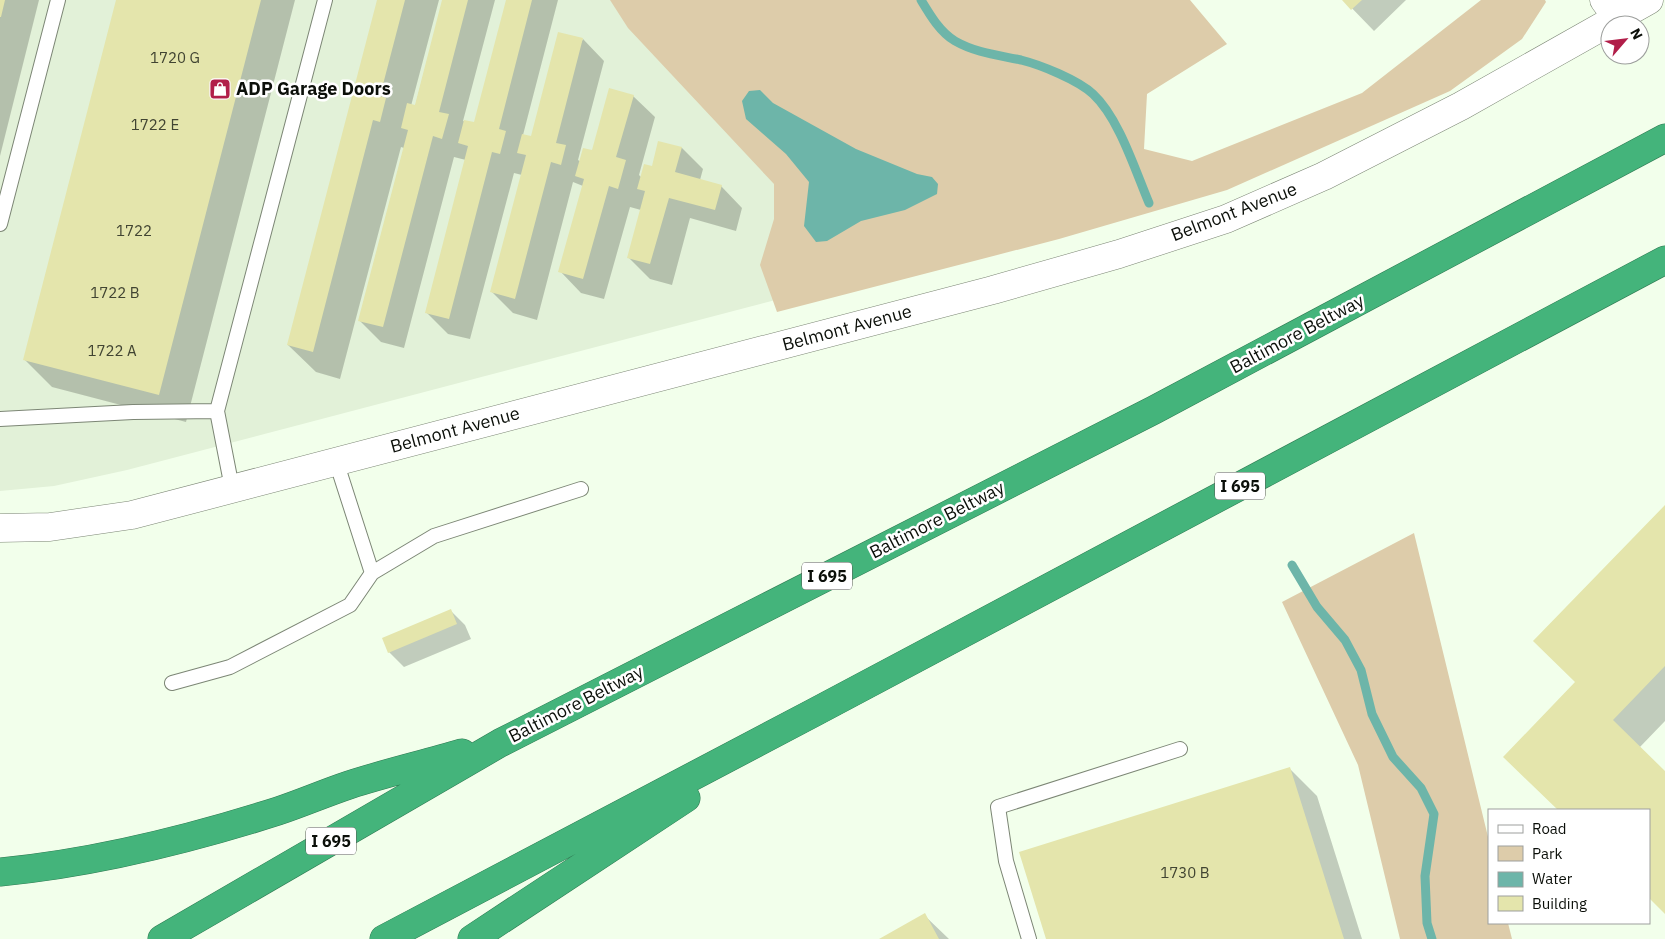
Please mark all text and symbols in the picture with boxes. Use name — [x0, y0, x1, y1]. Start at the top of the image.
north arrow — [1600, 15, 1650, 65]
text: N — [1626, 25, 1647, 43]
house number: 1720 G — [150, 48, 200, 67]
shop icon: ADP Garage Doors — [208, 77, 232, 101]
place label: ADP Garage Doors — [236, 77, 391, 100]
house number: 1722 E — [131, 115, 179, 134]
street label: Belmont Avenue — [1168, 177, 1300, 246]
house number: 1722 — [116, 221, 152, 240]
house number: 1722 B — [90, 283, 140, 302]
street label: Baltimore Beltway — [1226, 289, 1368, 379]
street label: Belmont Avenue — [780, 299, 914, 356]
house number: 1722 A — [87, 341, 137, 360]
street label: Belmont Avenue — [388, 401, 522, 458]
road number: I 695 — [1215, 472, 1265, 500]
street label: Baltimore Beltway — [865, 476, 1008, 563]
road number: I 695 — [802, 562, 852, 590]
street label: Baltimore Beltway — [504, 660, 647, 747]
legend — [1488, 809, 1650, 924]
text: Road — [1532, 819, 1567, 838]
road number: I 695 — [306, 828, 356, 854]
text: Park — [1532, 844, 1562, 863]
house number: 1730 B — [1160, 863, 1210, 882]
text: Water — [1532, 869, 1573, 888]
text: Building — [1532, 894, 1587, 913]

